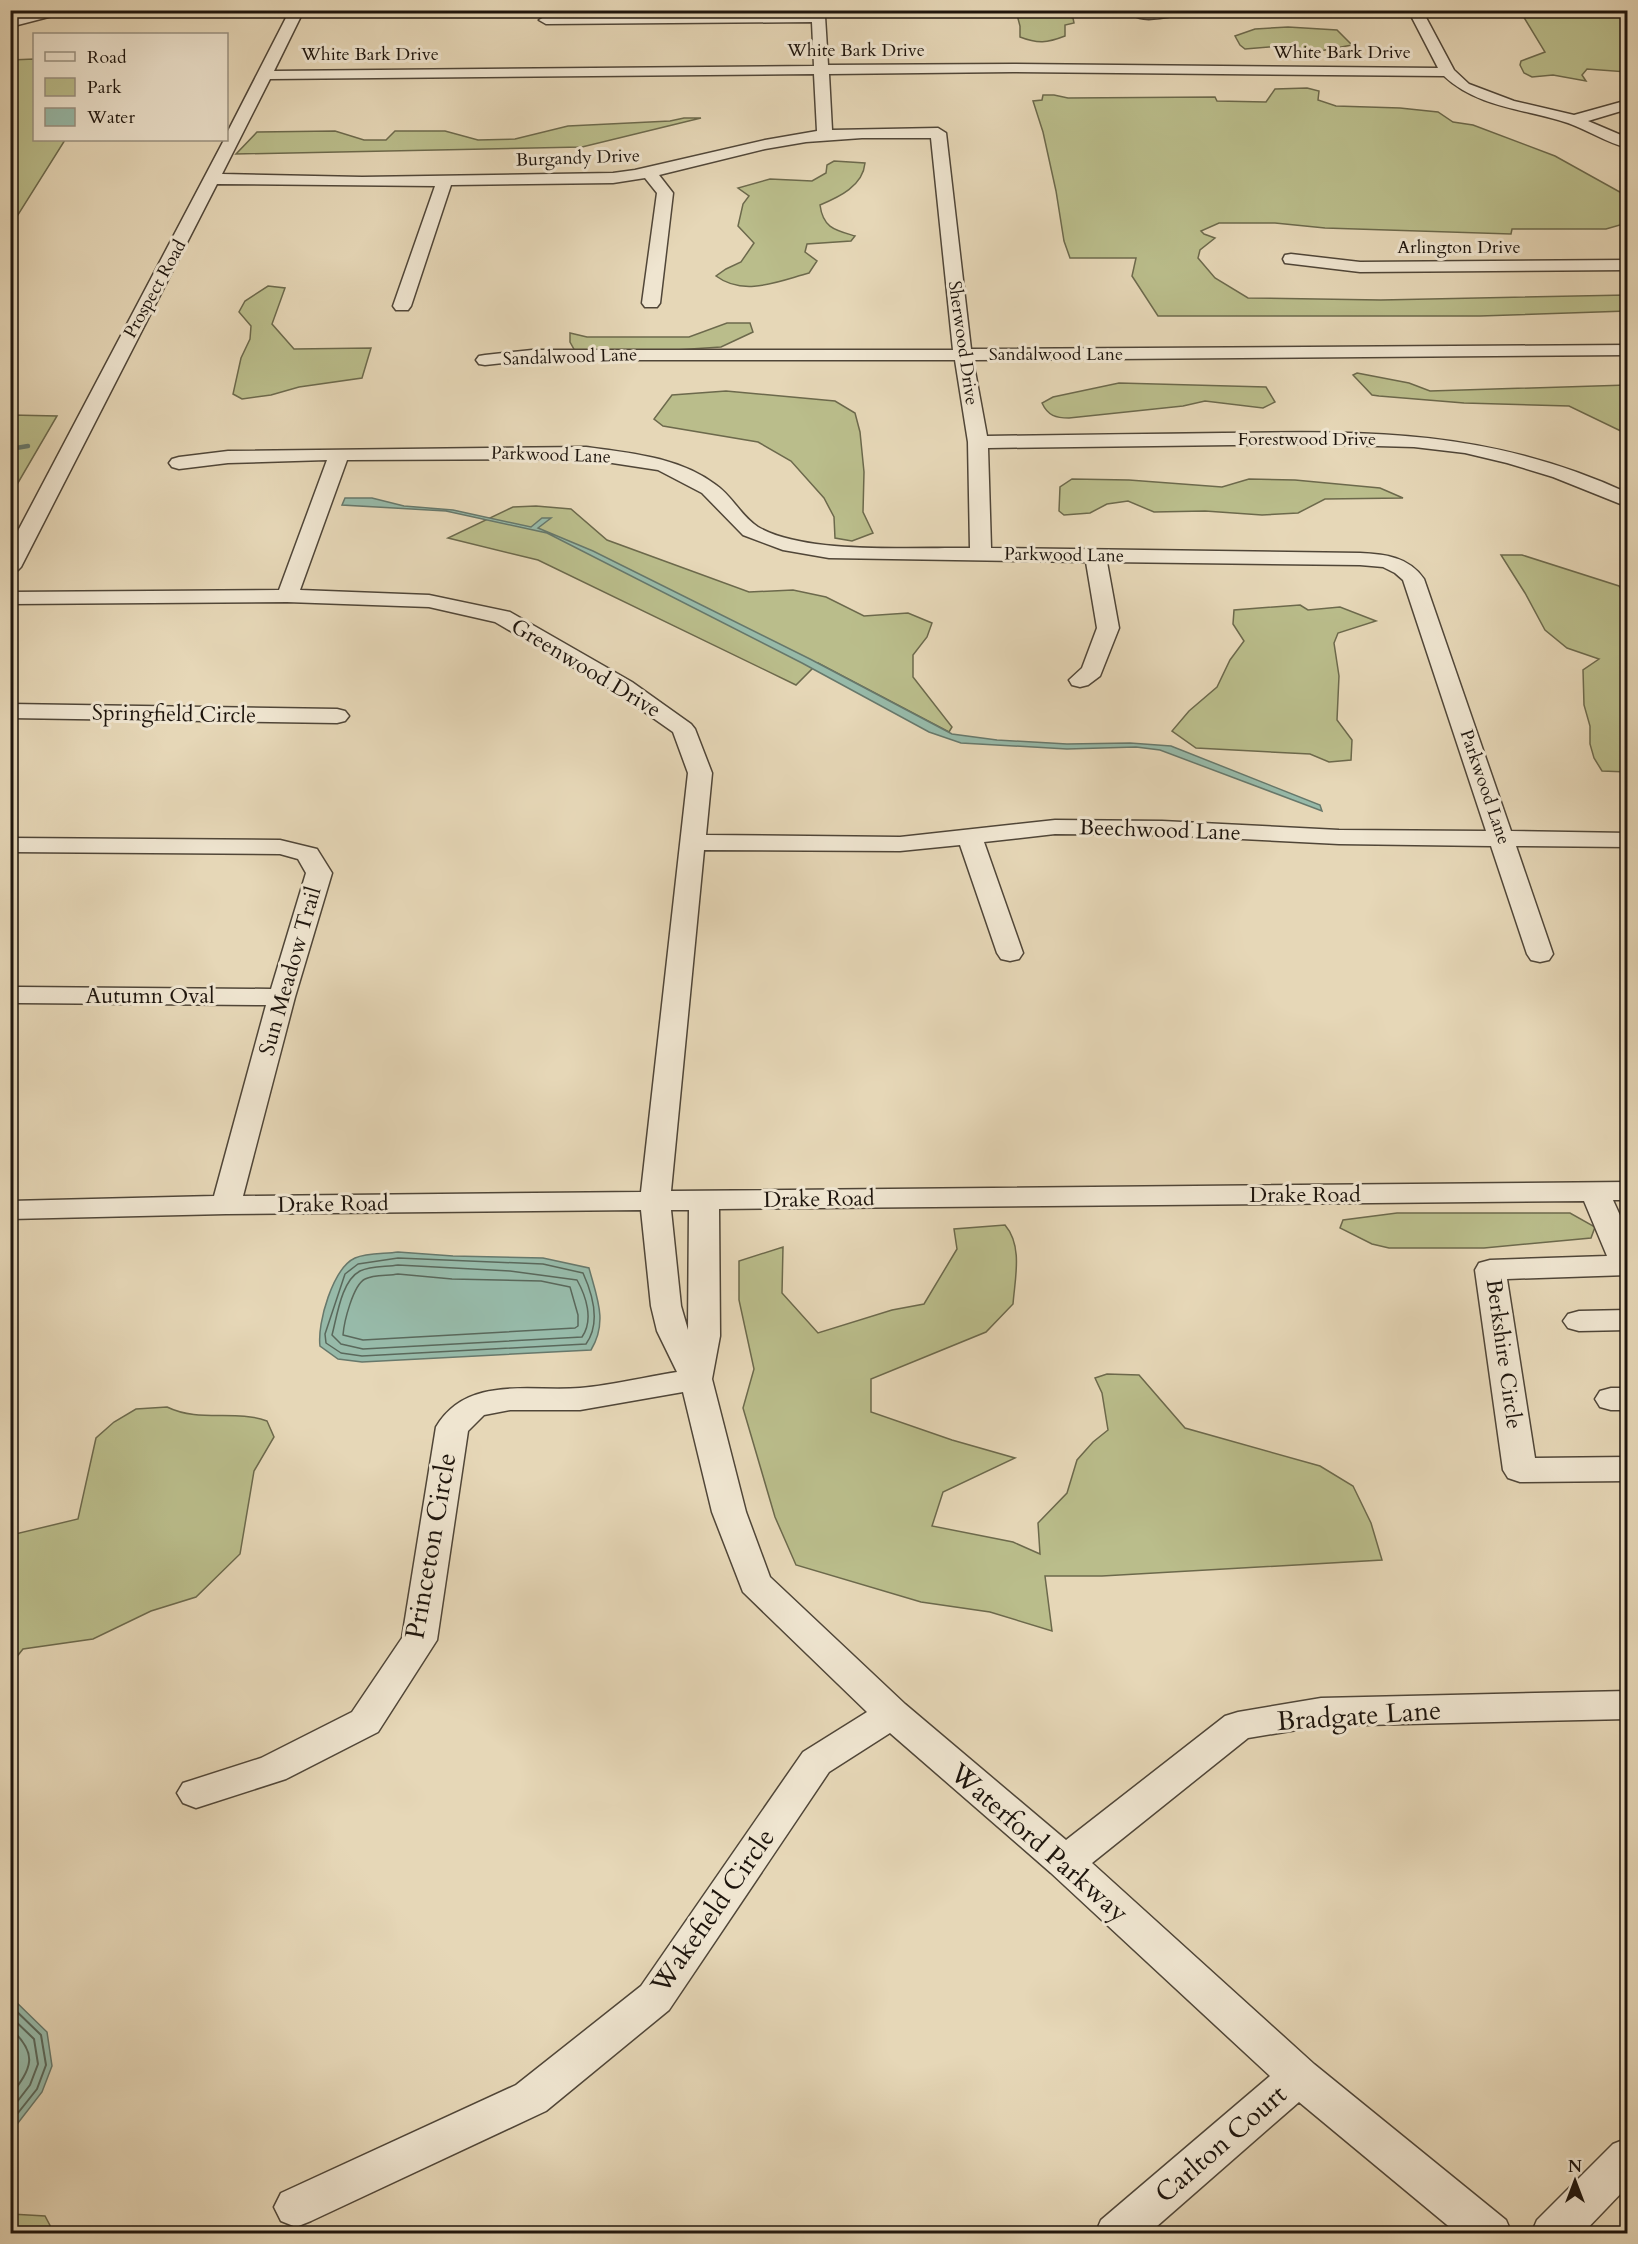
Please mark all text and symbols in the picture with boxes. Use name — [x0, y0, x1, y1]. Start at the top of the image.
legend — [33, 33, 228, 141]
street label: White Bark Drive — [786, 38, 925, 63]
street label: White Bark Drive — [1272, 40, 1411, 65]
street label: White Bark Drive — [300, 42, 439, 67]
text: Road — [87, 45, 127, 70]
text: Park — [87, 75, 122, 100]
text: Water — [86, 105, 136, 130]
street label: Burgandy Drive — [515, 143, 641, 173]
street label: Prospect Road — [118, 235, 193, 343]
street label: Arlington Drive — [1397, 235, 1521, 260]
street label: Sherwood Drive — [942, 279, 984, 407]
street label: Sandalwood Lane — [502, 342, 638, 372]
street label: Sandalwood Lane — [989, 342, 1123, 367]
street label: Forestwood Drive — [1238, 427, 1376, 452]
street label: Parkwood Lane — [491, 440, 611, 470]
street label: Parkwood Lane — [1004, 541, 1124, 569]
street label: Greenwood Drive — [505, 611, 667, 725]
street label: Springfield Circle — [92, 698, 256, 730]
street label: Parkwood Lane — [1454, 726, 1516, 848]
street label: Beechwood Lane — [1079, 812, 1241, 848]
street label: Sun Meadow Trail — [252, 883, 329, 1059]
street label: Autumn Oval — [85, 981, 215, 1011]
street label: Drake Road — [1249, 1180, 1361, 1210]
street label: Drake Road — [763, 1183, 875, 1215]
street label: Drake Road — [277, 1188, 389, 1220]
street label: Berkshire Circle — [1479, 1277, 1529, 1431]
street label: Princeton Circle — [396, 1450, 466, 1642]
street label: Bradgate Lane — [1276, 1692, 1442, 1740]
street label: Waterford Parkway — [941, 1754, 1136, 1931]
street label: Wakefield Circle — [642, 1821, 784, 2002]
street label: Carlton Court — [1147, 2076, 1295, 2211]
north arrow — [1545, 2151, 1605, 2211]
text: N — [1568, 2156, 1582, 2178]

